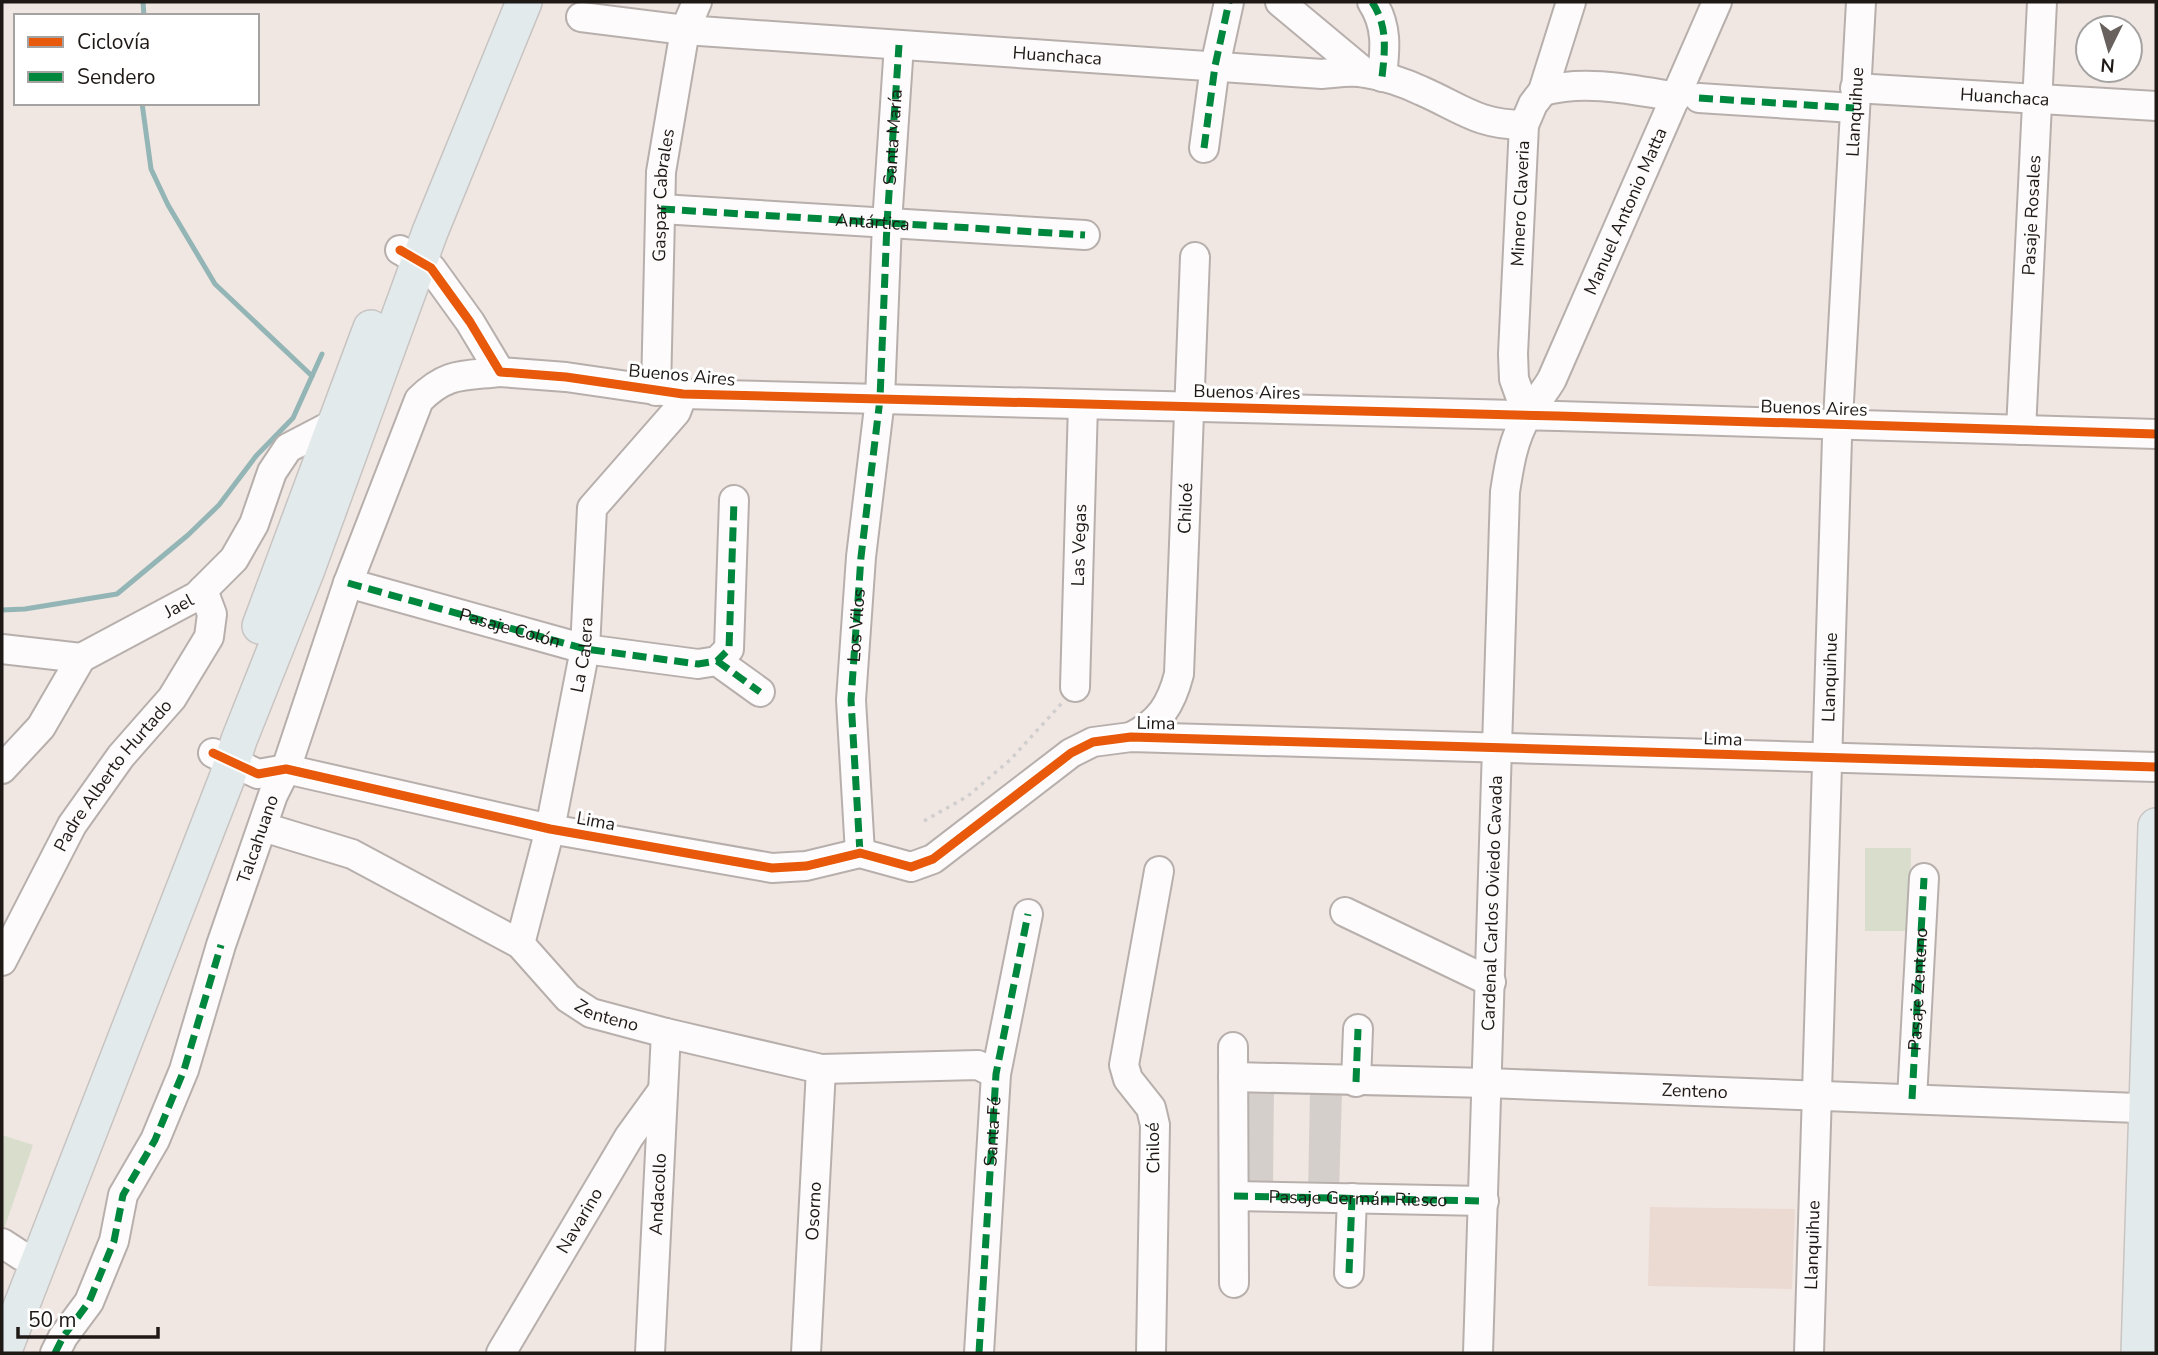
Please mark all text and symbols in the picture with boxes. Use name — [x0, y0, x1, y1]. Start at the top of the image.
legend — [14, 14, 259, 105]
north arrow — [2074, 14, 2144, 84]
text: Ciclovía — [77, 28, 150, 56]
street label: Huanchaca — [1012, 41, 1103, 71]
text: N — [2099, 51, 2116, 79]
text: Sendero — [77, 63, 156, 91]
street label: Llanquihue — [1841, 67, 1869, 157]
street label: Huanchaca — [1959, 82, 2050, 112]
street label: Santa María — [878, 88, 908, 186]
street label: Manuel Antonio Matta — [1578, 124, 1673, 299]
street label: Gaspar Cabrales — [647, 127, 680, 262]
street label: Minero Claveria — [1505, 140, 1535, 267]
street label: Pasaje Rosales — [2017, 154, 2046, 276]
street label: Antártica — [835, 208, 910, 236]
street label: Buenos Aires — [628, 358, 736, 392]
street label: Buenos Aires — [1193, 379, 1301, 405]
street label: Buenos Aires — [1760, 394, 1868, 422]
street label: Chiloé — [1172, 482, 1198, 534]
street label: Las Vegas — [1066, 504, 1092, 587]
street label: Jael — [159, 588, 198, 624]
street label: Los Vilos — [842, 588, 871, 663]
street label: Pasaje Colón — [456, 603, 563, 654]
street label: La Calera — [565, 617, 599, 695]
street label: Llanquihue — [1816, 632, 1843, 722]
street label: Padre Alberto Hurtado — [48, 694, 178, 856]
street label: Lima — [1136, 711, 1176, 735]
street label: Lima — [1703, 726, 1743, 752]
street label: Cardenal Carlos Oviedo Cavada — [1476, 775, 1508, 1032]
street label: Talcahuano — [231, 792, 284, 887]
street label: Lima — [575, 806, 617, 836]
street label: Pasaje Zenteno — [1903, 927, 1933, 1051]
street label: Zenteno — [570, 993, 641, 1037]
street label: Zenteno — [1661, 1078, 1728, 1104]
street label: Santa Fé — [978, 1096, 1007, 1167]
street label: Chiloé — [1141, 1122, 1165, 1174]
street label: Andacollo — [644, 1153, 672, 1236]
street label: Osorno — [800, 1181, 827, 1241]
street label: Navarino — [551, 1183, 608, 1258]
street label: Pasaje Germán Riesco — [1268, 1185, 1448, 1212]
street label: Llanquihue — [1799, 1200, 1826, 1290]
scale bar — [18, 1296, 158, 1340]
text: 50 m — [28, 1306, 77, 1334]

